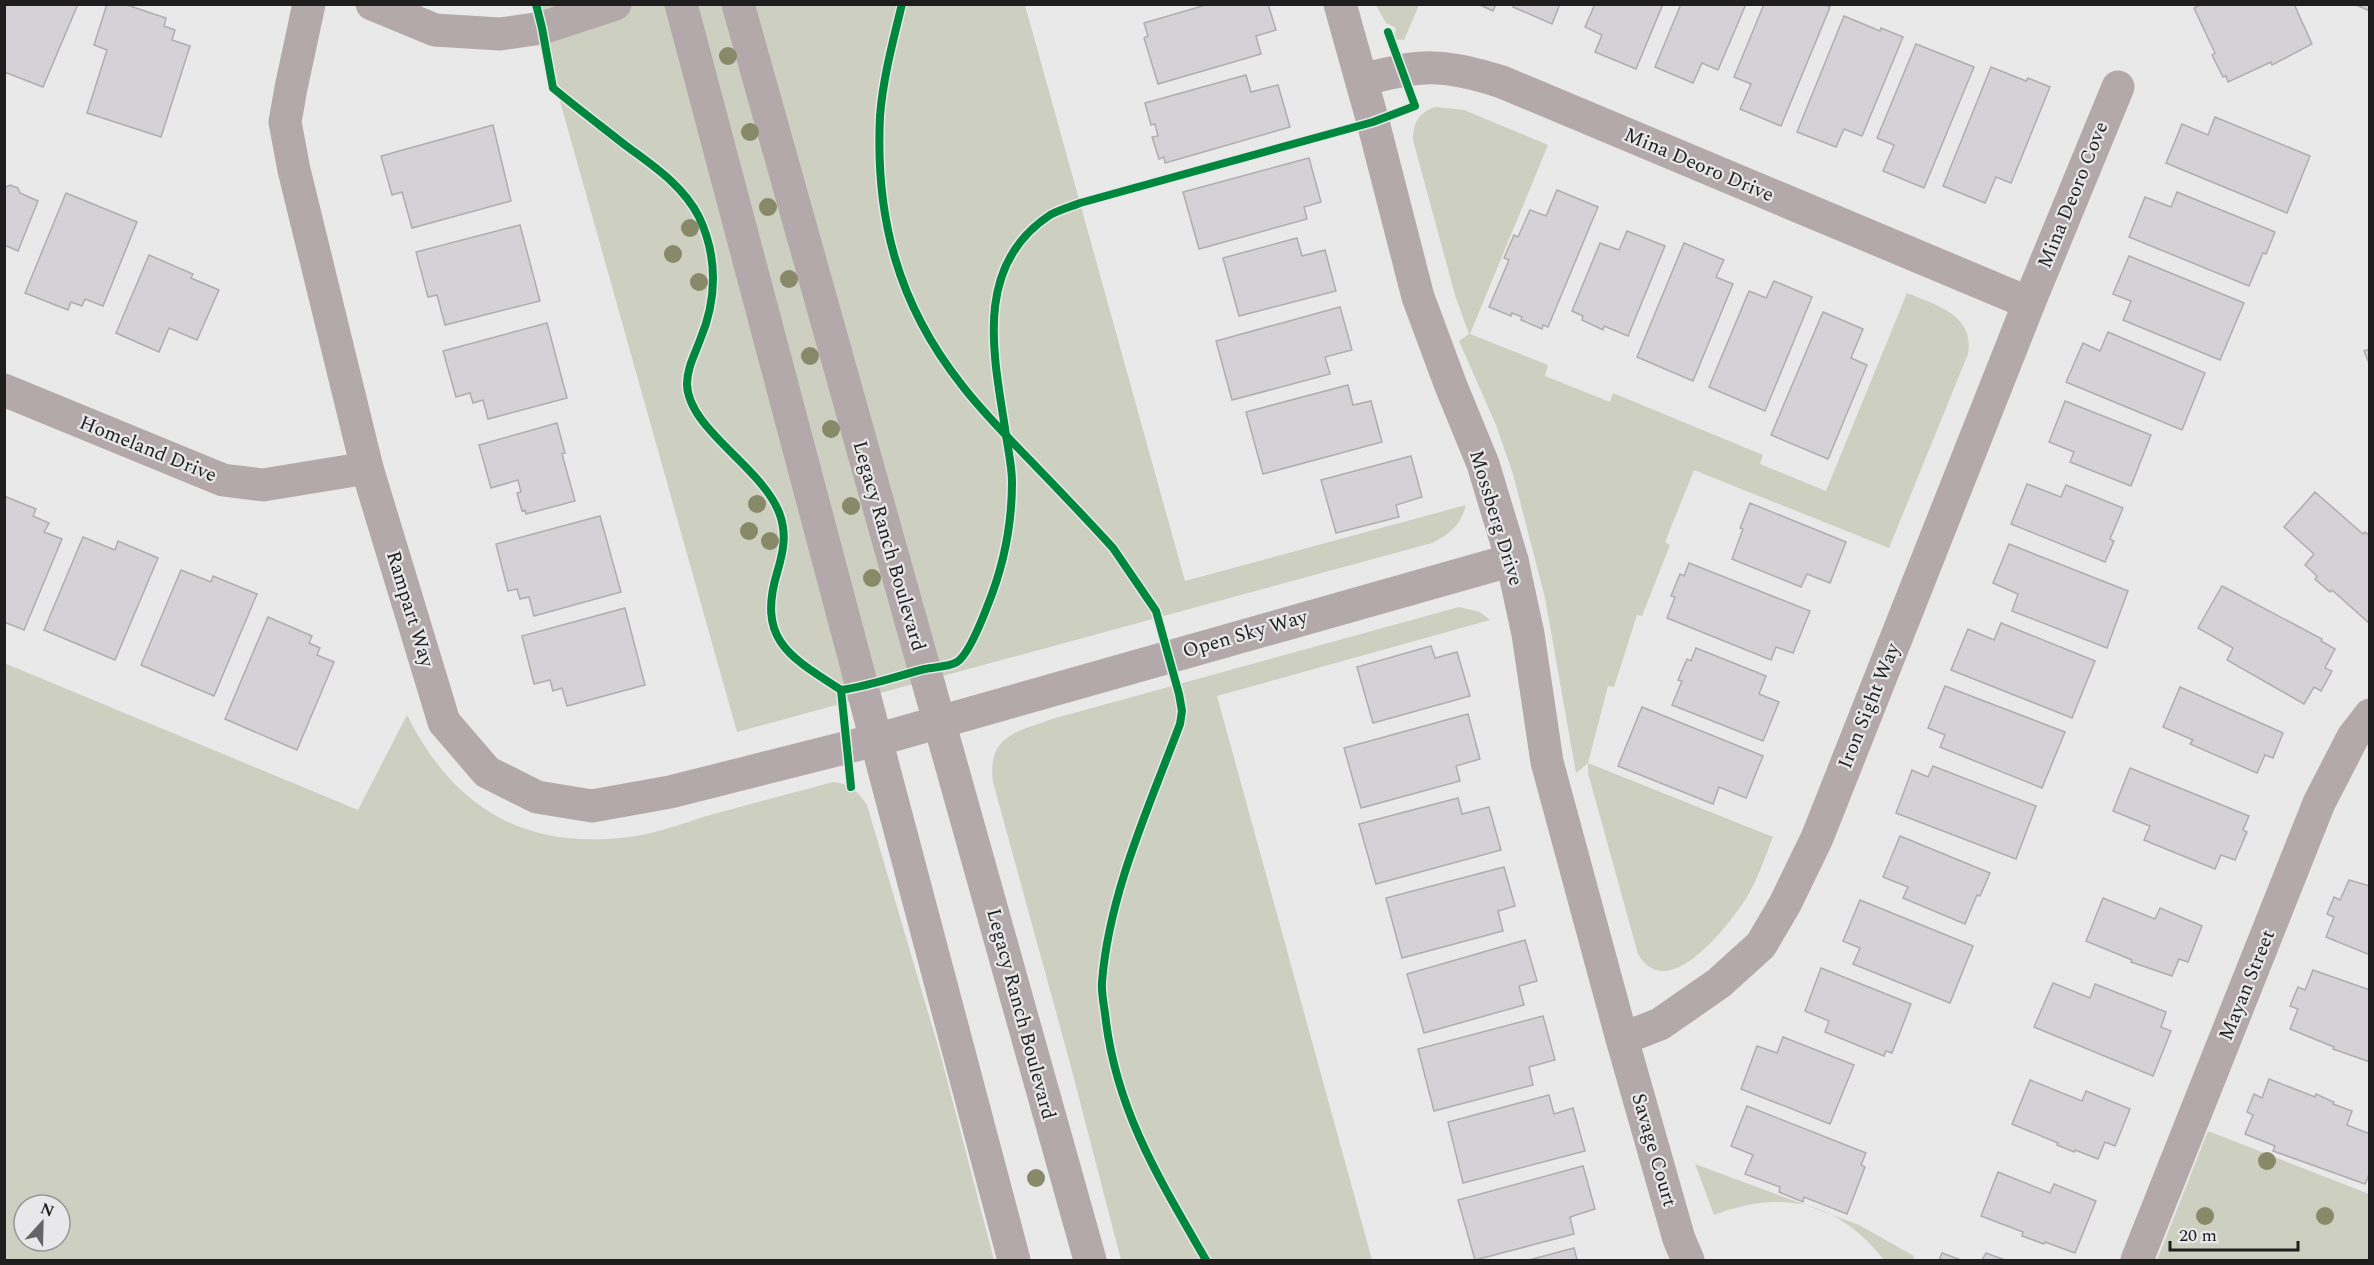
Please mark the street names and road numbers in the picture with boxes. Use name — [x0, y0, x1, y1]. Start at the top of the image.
street label: Mina Deoro Cove — [2030, 117, 2116, 273]
street label: Mina Deoro Drive — [1619, 120, 1779, 210]
street label: Homeland Drive — [75, 408, 221, 490]
street label: Legacy Ranch Boulevard — [845, 437, 933, 655]
street label: Mossberg Drive — [1461, 446, 1531, 590]
street label: Rampart Way — [378, 547, 442, 672]
street label: Open Sky Way — [1179, 601, 1312, 666]
street label: Iron Sight Way — [1830, 637, 1908, 773]
street label: Legacy Ranch Boulevard — [978, 905, 1064, 1123]
street label: Mayan Street — [2211, 925, 2283, 1045]
street label: Savage Court — [1623, 1090, 1685, 1210]

